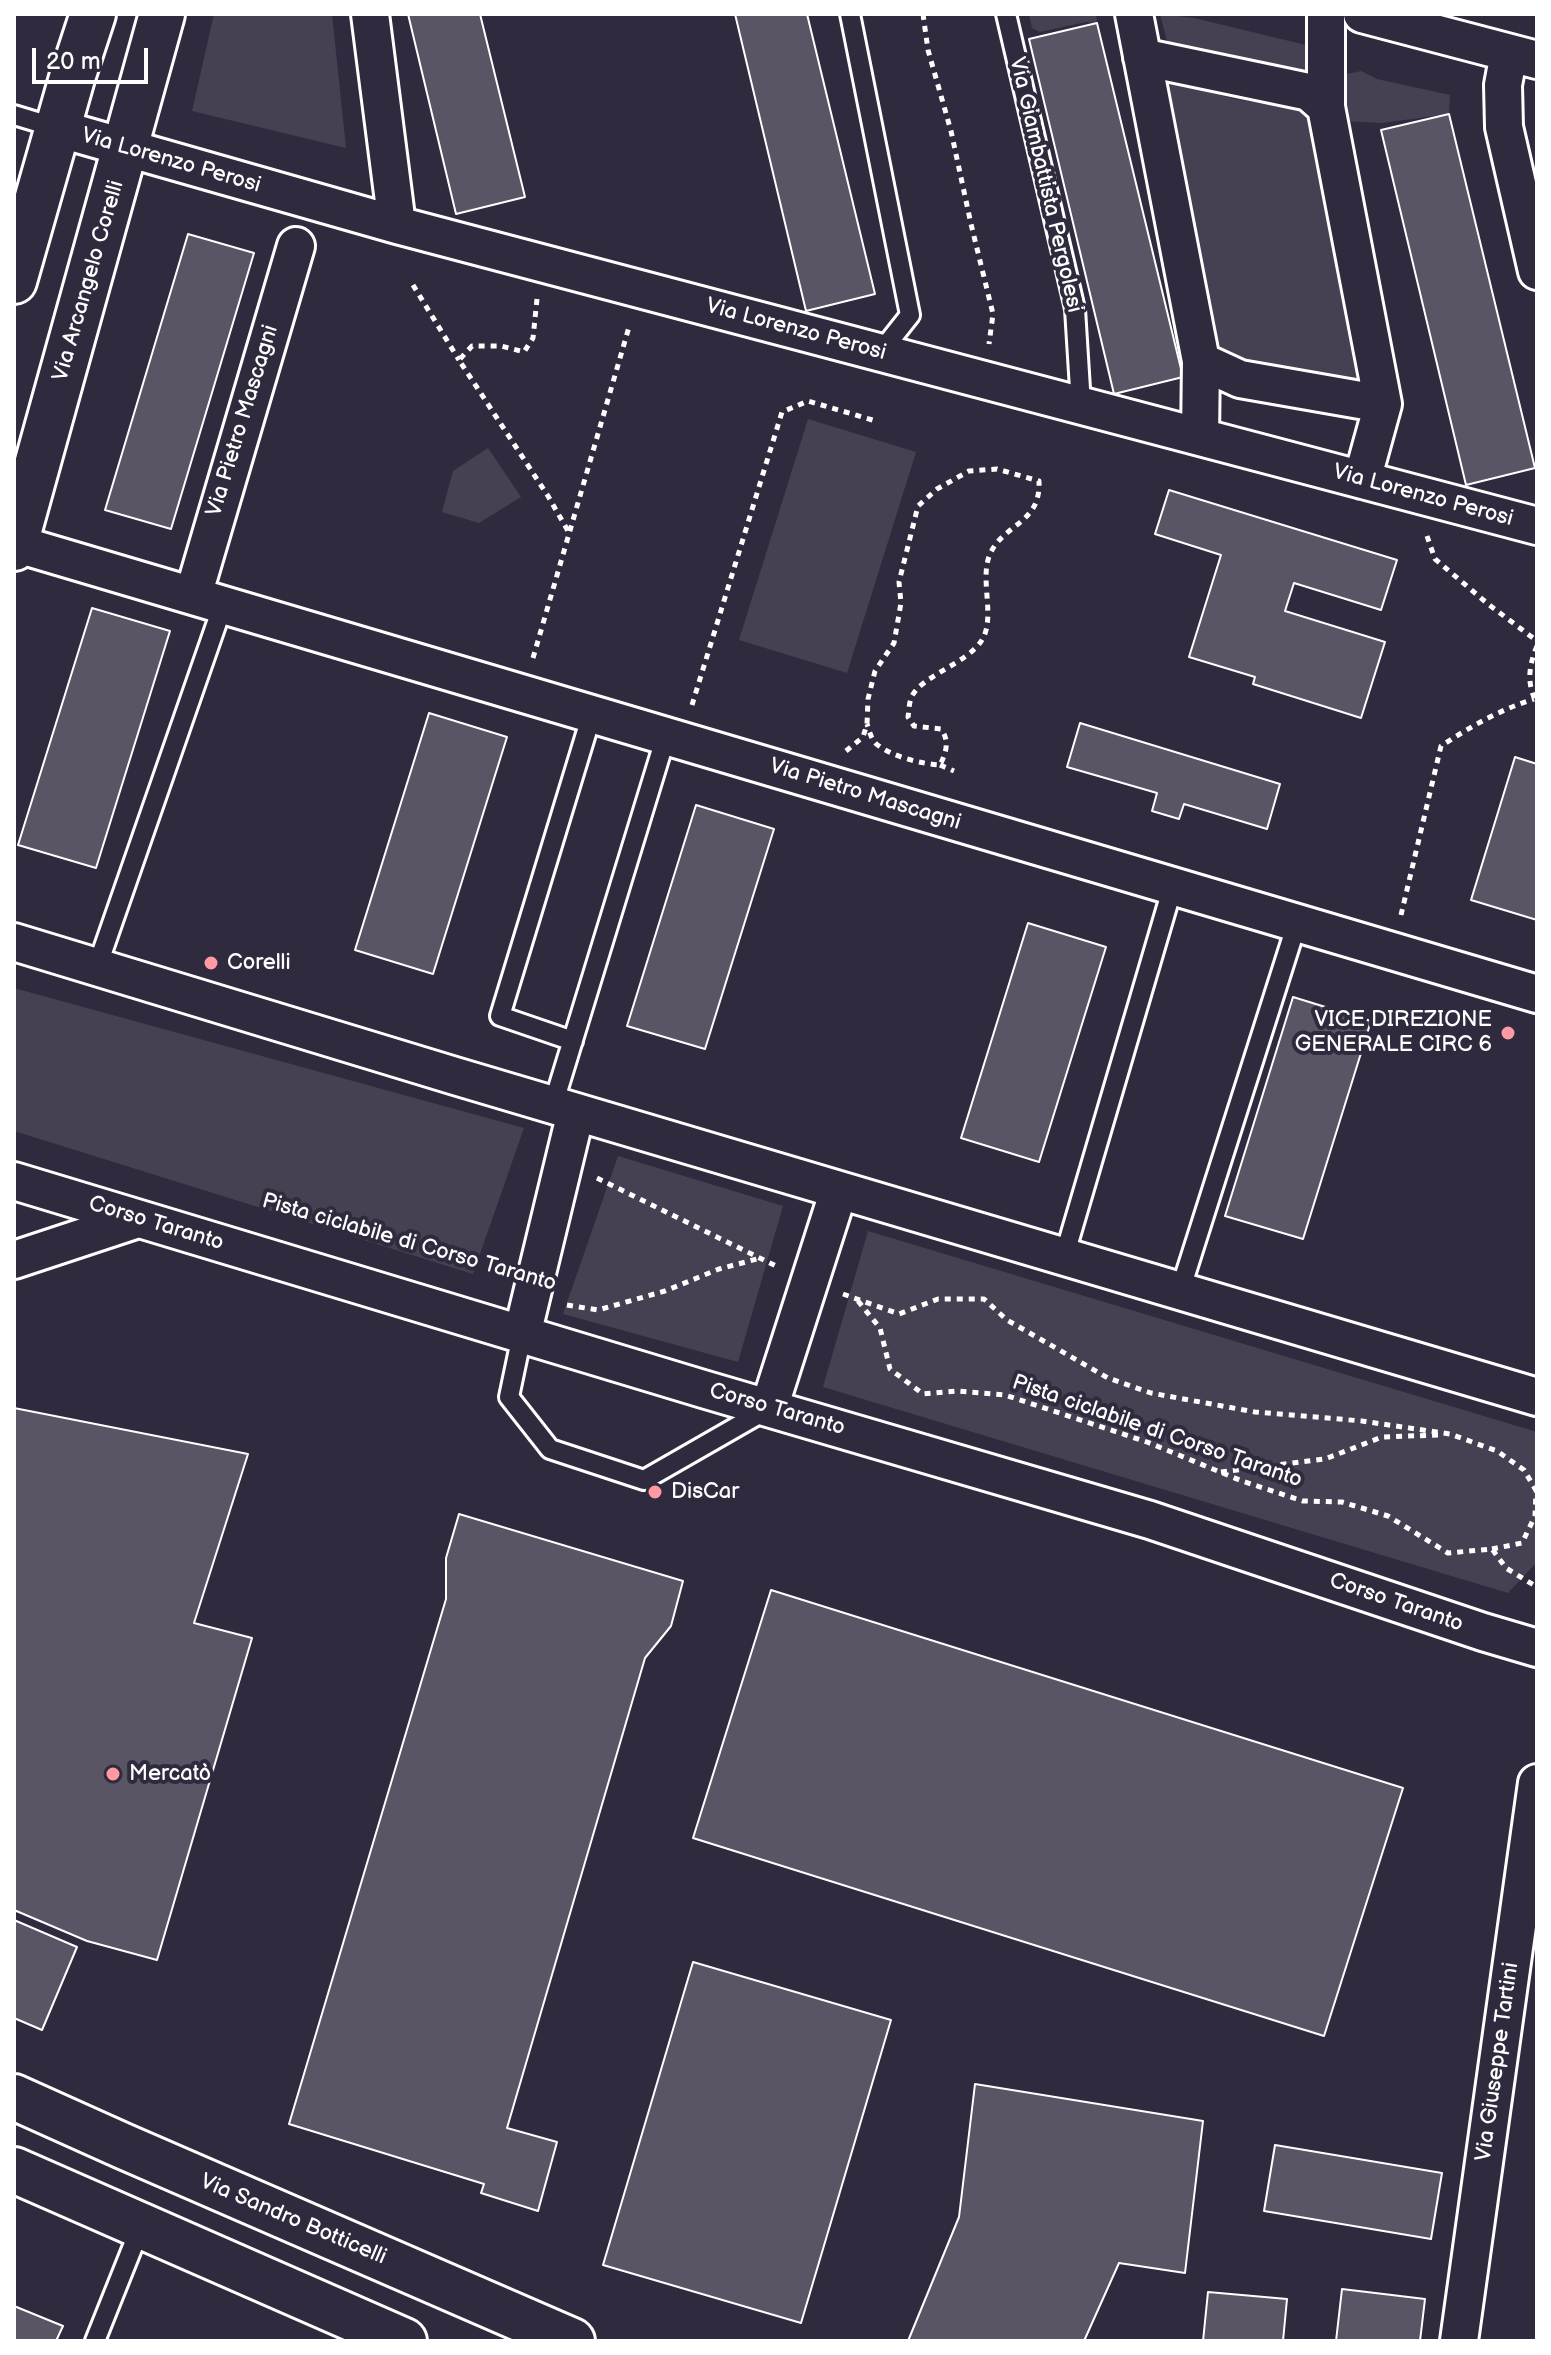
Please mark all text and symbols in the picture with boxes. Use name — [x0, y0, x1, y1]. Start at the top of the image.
scale bar — [36, 32, 152, 82]
text: 20 m — [46, 47, 101, 76]
street label: Via Giambattista Pergolesi — [1003, 55, 1087, 315]
street label: Via Lorenzo Perosi — [78, 123, 264, 199]
street label: Via Arcangelo Corelli — [48, 178, 130, 384]
street label: Via Lorenzo Perosi — [703, 293, 889, 367]
street label: Via Pietro Mascagni — [201, 322, 285, 520]
street label: Via Lorenzo Perosi — [1330, 459, 1516, 533]
street label: Via Pietro Mascagni — [766, 753, 964, 837]
place label: Corelli — [227, 950, 291, 976]
marker: Corelli — [202, 954, 220, 972]
place label: VICE DIREZIONE GENERALE CIRC 6 — [1295, 1007, 1492, 1058]
marker: VICE DIREZIONE GENERALE CIRC 6 — [1499, 1024, 1517, 1042]
street label: Pista ciclabile di Corso Taranto — [259, 1188, 559, 1298]
street label: Corso Taranto — [85, 1191, 227, 1257]
street label: Pista ciclabile di Corso Taranto — [1009, 1370, 1305, 1494]
street label: Corso Taranto — [706, 1378, 848, 1442]
place label: DisCar — [671, 1479, 739, 1505]
marker: DisCar — [646, 1483, 664, 1501]
street label: Corso Taranto — [1326, 1568, 1466, 1638]
place label: Mercatò — [129, 1761, 211, 1787]
marker: Mercatò — [104, 1765, 122, 1783]
street label: Via Giuseppe Tartini — [1471, 1961, 1525, 2163]
street label: Via Sandro Botticelli — [196, 2169, 390, 2271]

